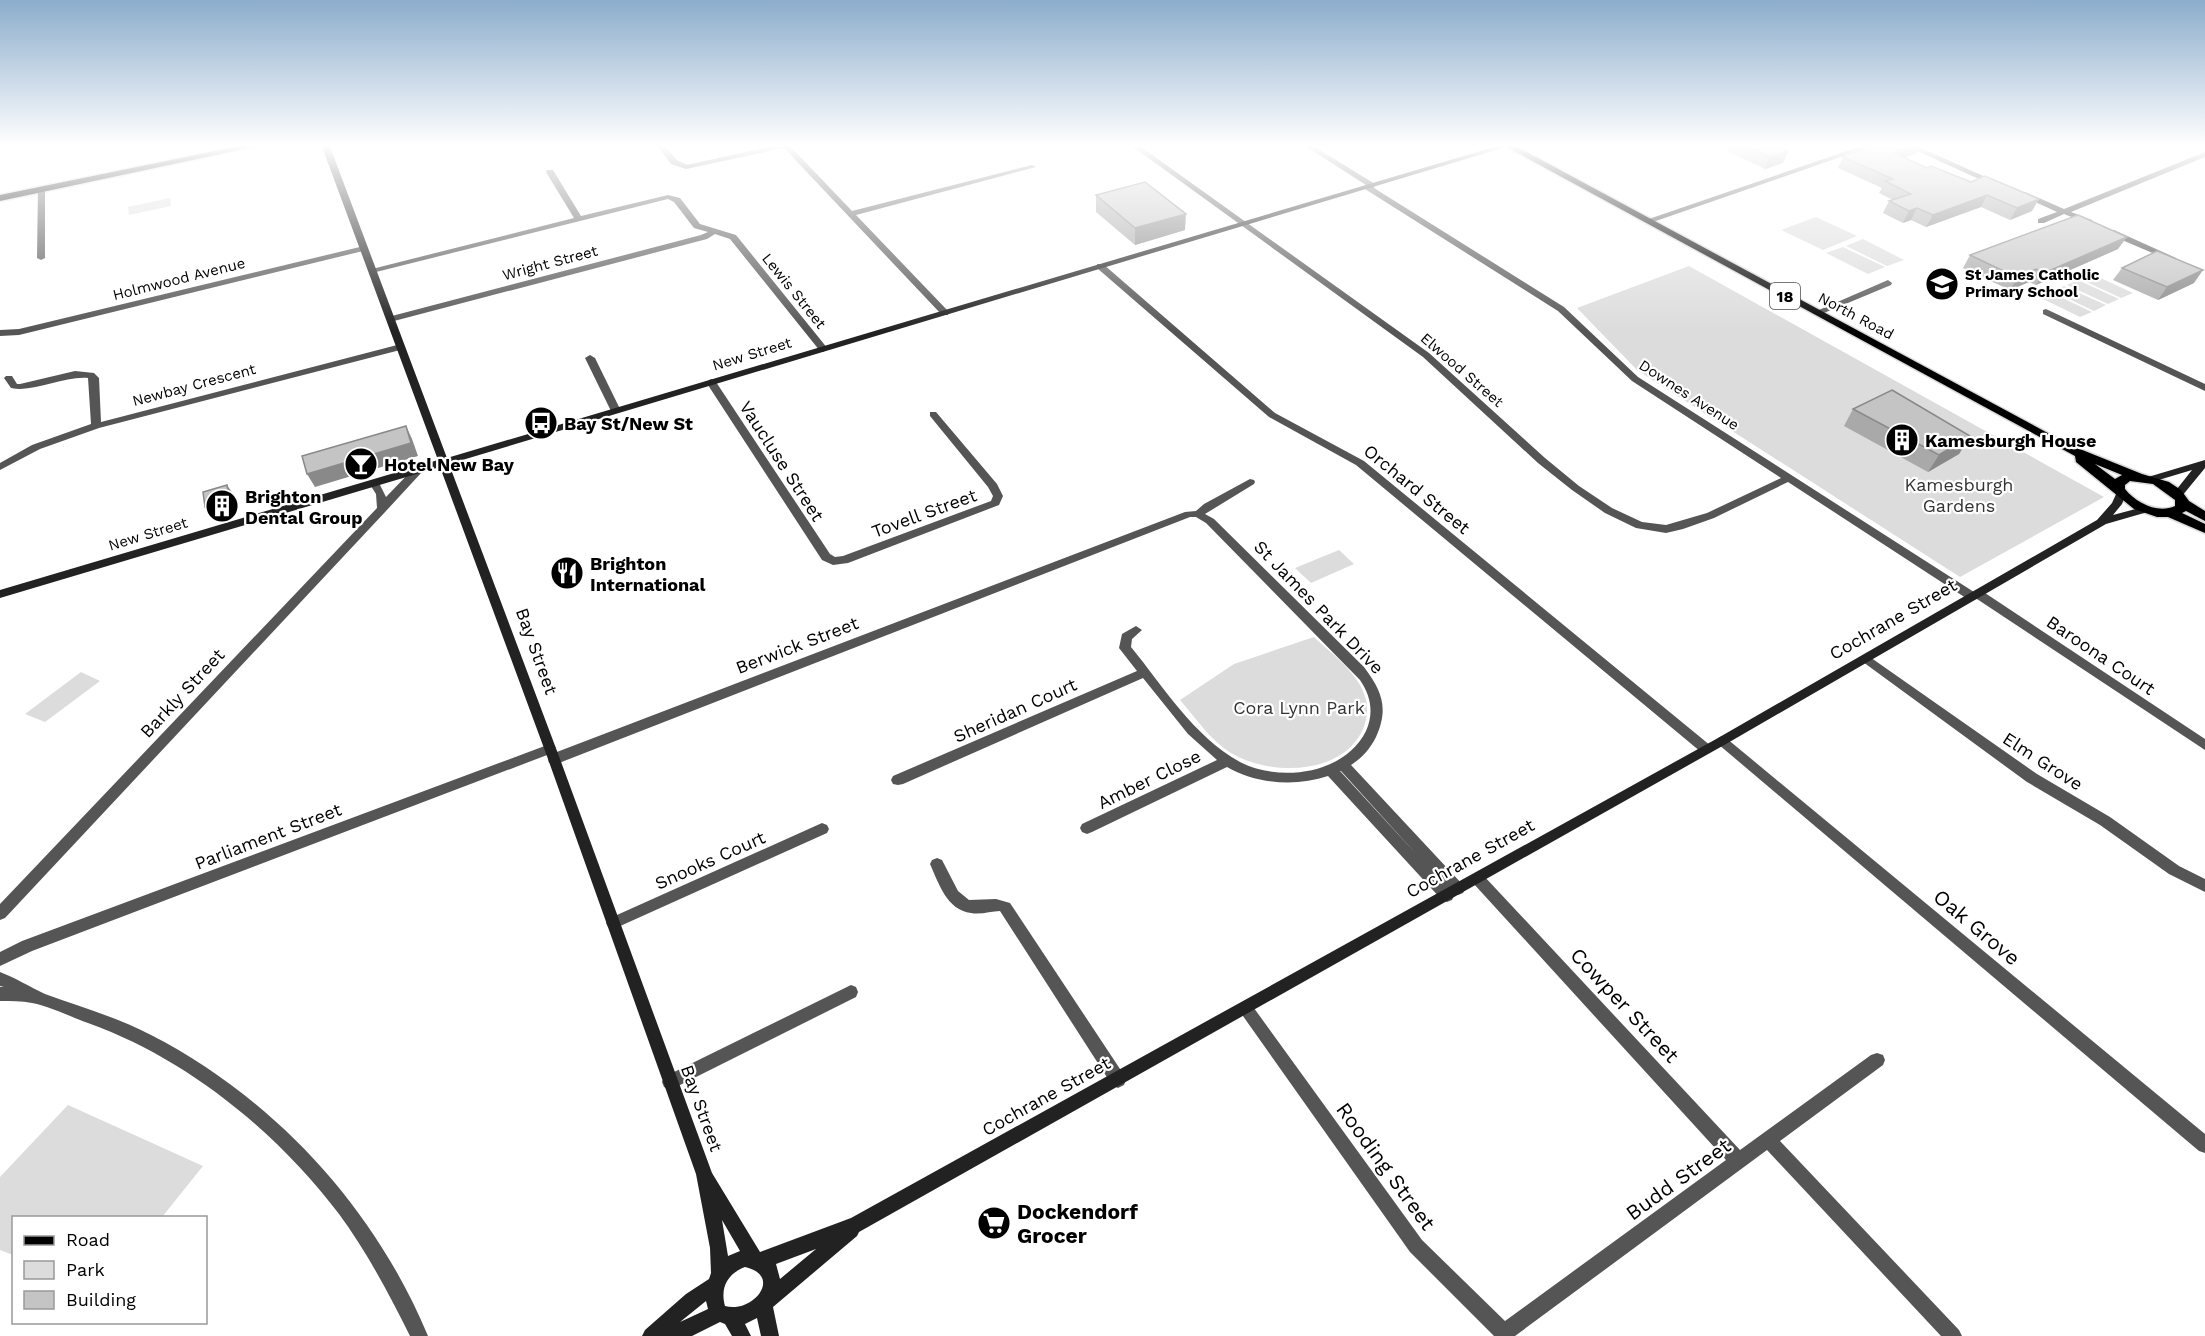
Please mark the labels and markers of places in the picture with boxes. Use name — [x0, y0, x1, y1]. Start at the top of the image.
school or university icon: St James Catholic Primary School — [1924, 266, 1960, 302]
place label: St James Catholic Primary School — [1965, 266, 2100, 301]
bus stop icon: Bay St/New St — [523, 405, 559, 441]
place label: Bay St/New St — [564, 413, 693, 434]
building icon: Kamesburgh House — [1884, 422, 1920, 458]
place label: Kamesburgh House — [1925, 430, 2096, 451]
bar icon: Hotel New Bay — [343, 446, 379, 482]
place label: Hotel New Bay — [384, 454, 515, 475]
place label: Brighton Dental Group — [245, 486, 363, 528]
building icon: Brighton Dental Group — [204, 488, 240, 524]
place label: Brighton International — [590, 553, 706, 595]
restaurant icon: Brighton International — [549, 555, 585, 591]
place label: Dockendorf Grocer — [1017, 1199, 1138, 1248]
supermarket icon: Dockendorf Grocer — [976, 1205, 1012, 1241]

